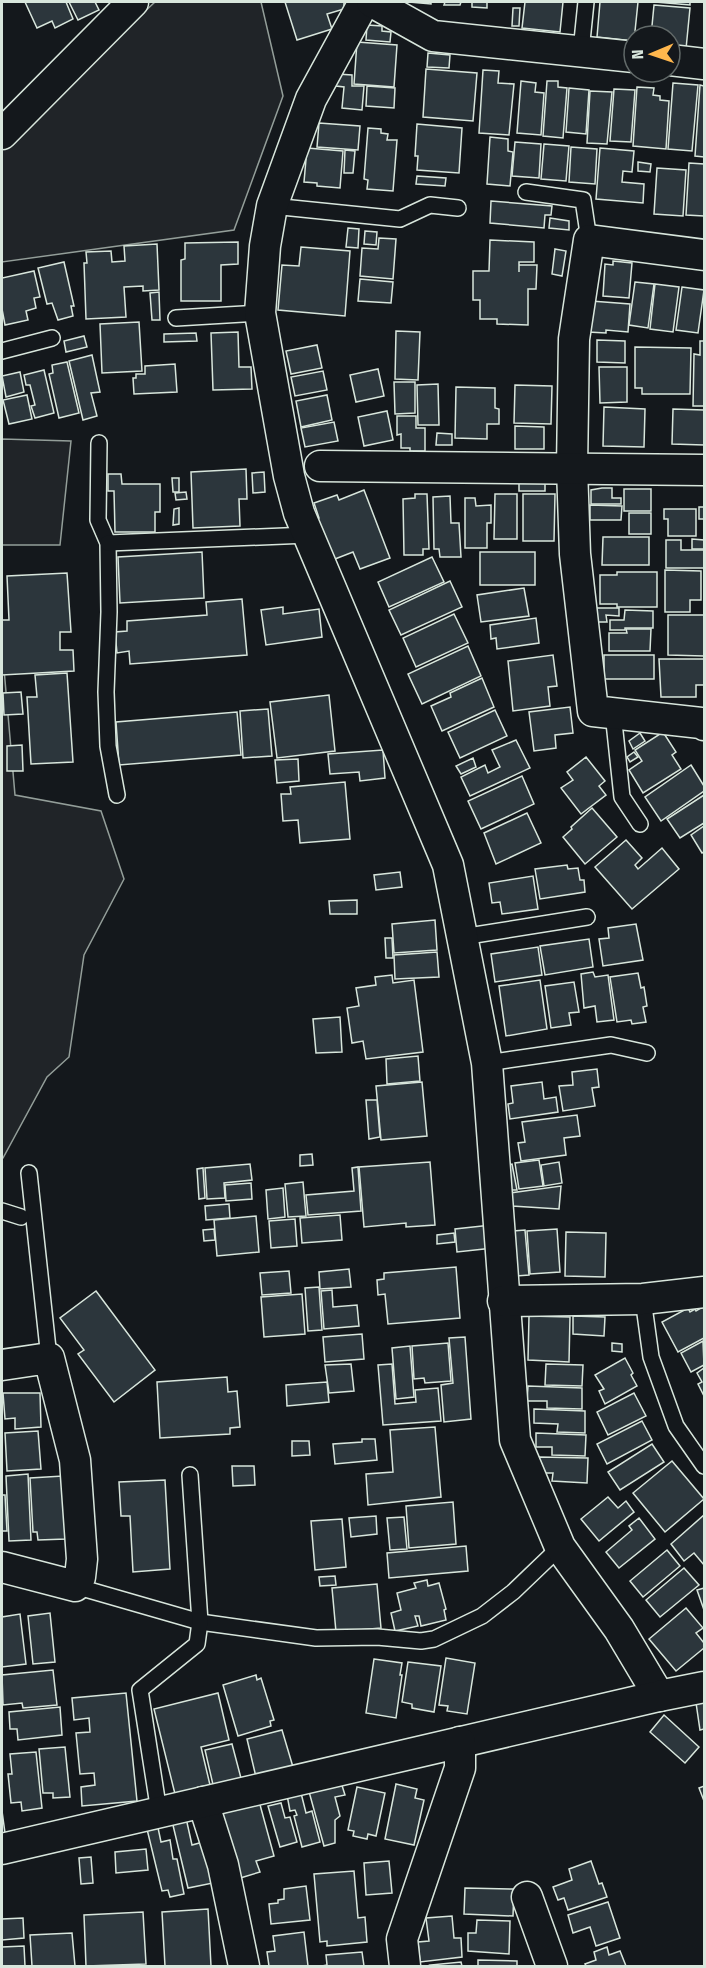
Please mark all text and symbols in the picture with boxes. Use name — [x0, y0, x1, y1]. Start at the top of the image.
north arrow — [622, 24, 682, 84]
text: N — [628, 49, 647, 60]

